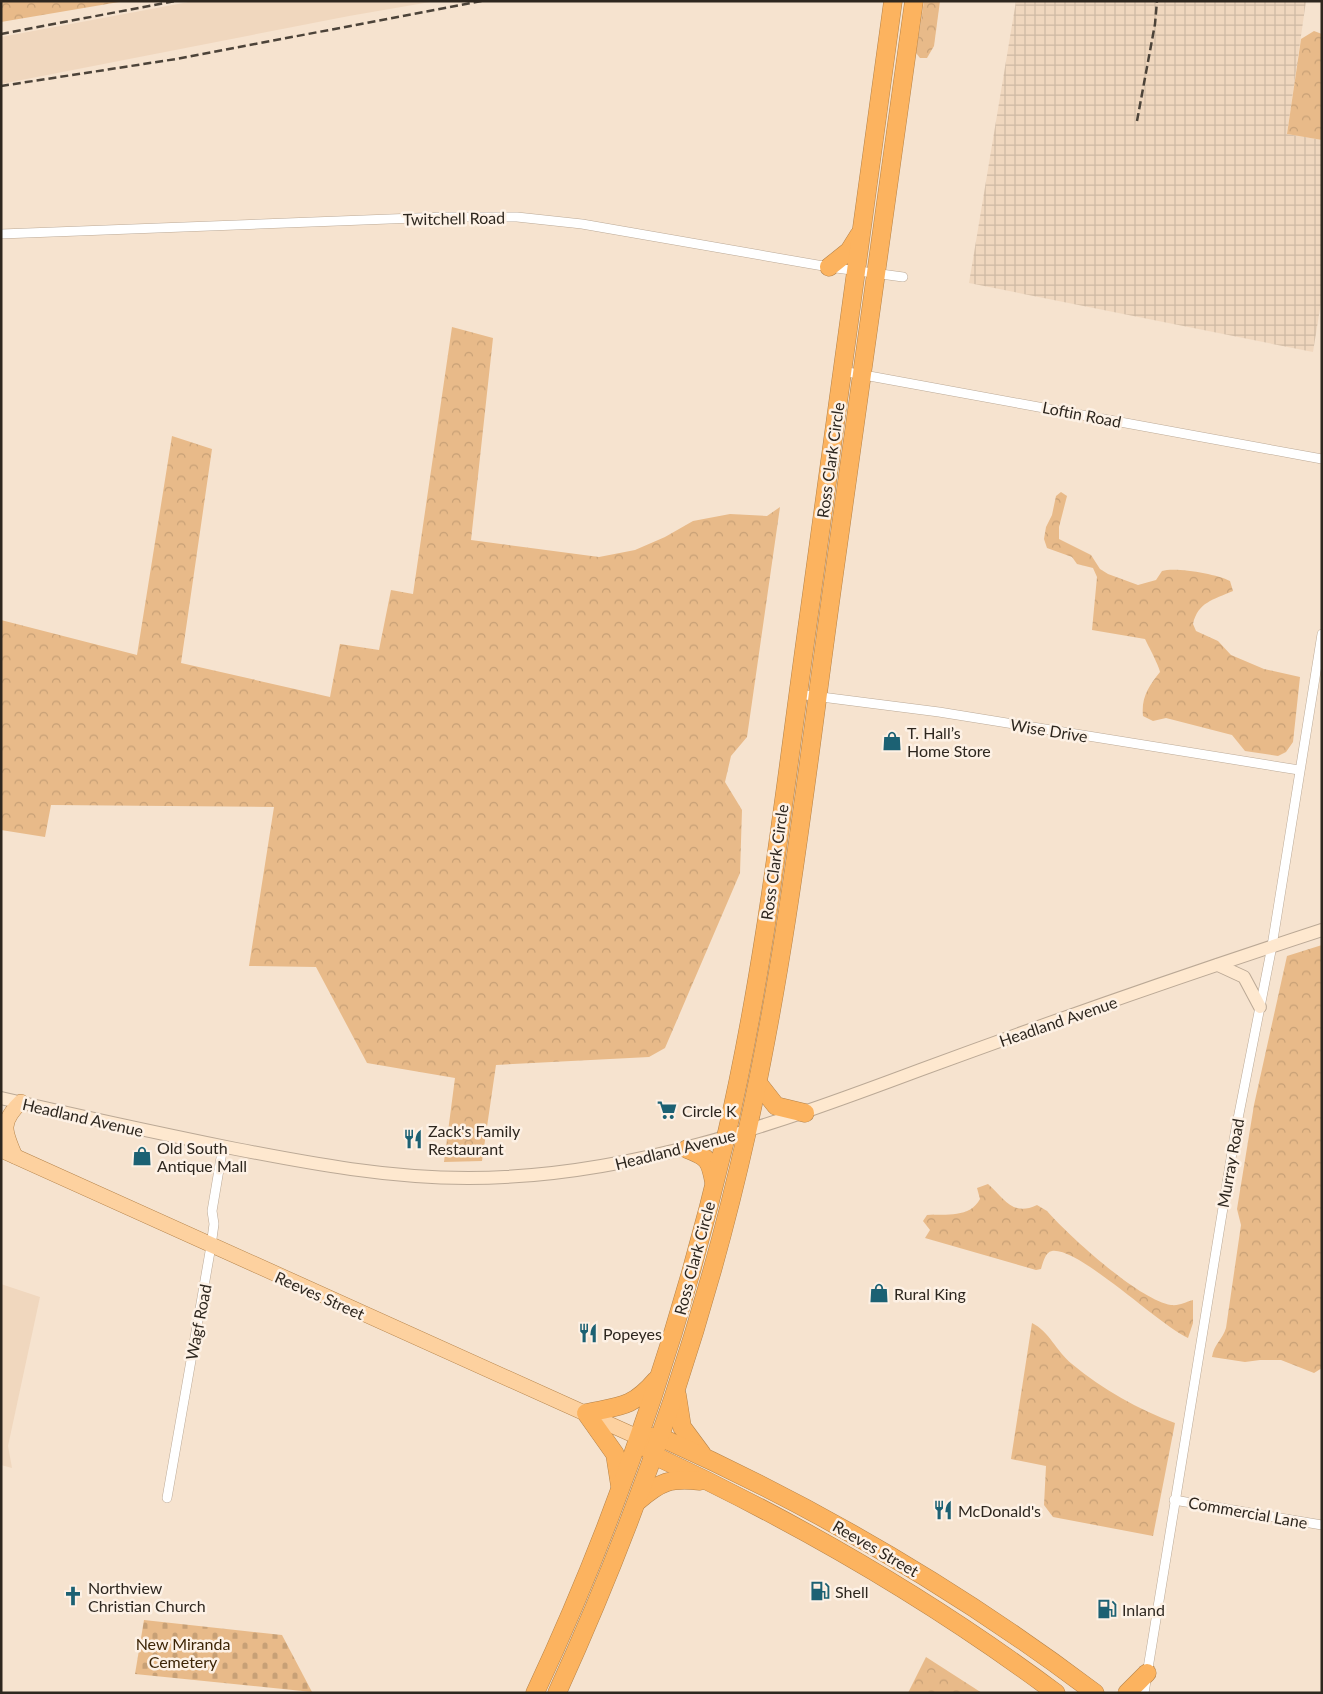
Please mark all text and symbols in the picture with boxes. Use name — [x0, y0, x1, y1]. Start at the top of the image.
street label: Twitchell Road — [403, 208, 505, 228]
street label: Loftin Road — [1041, 397, 1123, 431]
street label: Ross Clark Circle — [812, 401, 848, 519]
street label: Wise Drive — [1009, 715, 1089, 745]
place label: T. Hall’s Home Store — [907, 723, 991, 760]
shop icon: T. Hall’s Home Store — [881, 730, 903, 752]
street label: Ross Clark Circle — [756, 803, 792, 921]
street label: Headland Avenue — [997, 992, 1119, 1050]
street label: Headland Avenue — [21, 1094, 145, 1140]
supermarket icon: Circle K — [656, 1099, 678, 1121]
place label: Circle K — [682, 1101, 737, 1120]
street label: Murray Road — [1213, 1117, 1247, 1209]
place label: Zack's Family Restaurant — [428, 1121, 521, 1158]
street label: Headland Avenue — [613, 1125, 737, 1173]
restaurant icon: Zack's Family Restaurant — [402, 1128, 424, 1150]
place label: Old South Antique Mall — [157, 1138, 247, 1175]
shop icon: Old South Antique Mall — [131, 1145, 153, 1167]
street label: Ross Clark Circle — [670, 1199, 718, 1317]
street label: Reeves Street — [272, 1267, 368, 1323]
street label: Wagf Road — [181, 1282, 215, 1362]
shop icon: Rural King — [868, 1282, 890, 1304]
place label: Rural King — [894, 1284, 966, 1303]
restaurant icon: Popeyes — [577, 1322, 599, 1344]
place label: Popeyes — [603, 1324, 662, 1343]
street label: Commercial Lane — [1187, 1492, 1309, 1532]
restaurant icon: McDonald's — [932, 1499, 954, 1521]
place label: McDonald's — [958, 1501, 1041, 1520]
street label: Reeves Street — [830, 1516, 922, 1580]
place label: Northview Christian Church — [88, 1578, 206, 1615]
fuel station icon: Shell — [809, 1580, 831, 1602]
place label: Shell — [835, 1582, 868, 1601]
church icon: Northview Christian Church — [62, 1585, 84, 1607]
fuel station icon: Inland — [1096, 1598, 1118, 1620]
place label: Inland — [1122, 1600, 1165, 1619]
park label: New Miranda Cemetery — [136, 1634, 230, 1671]

